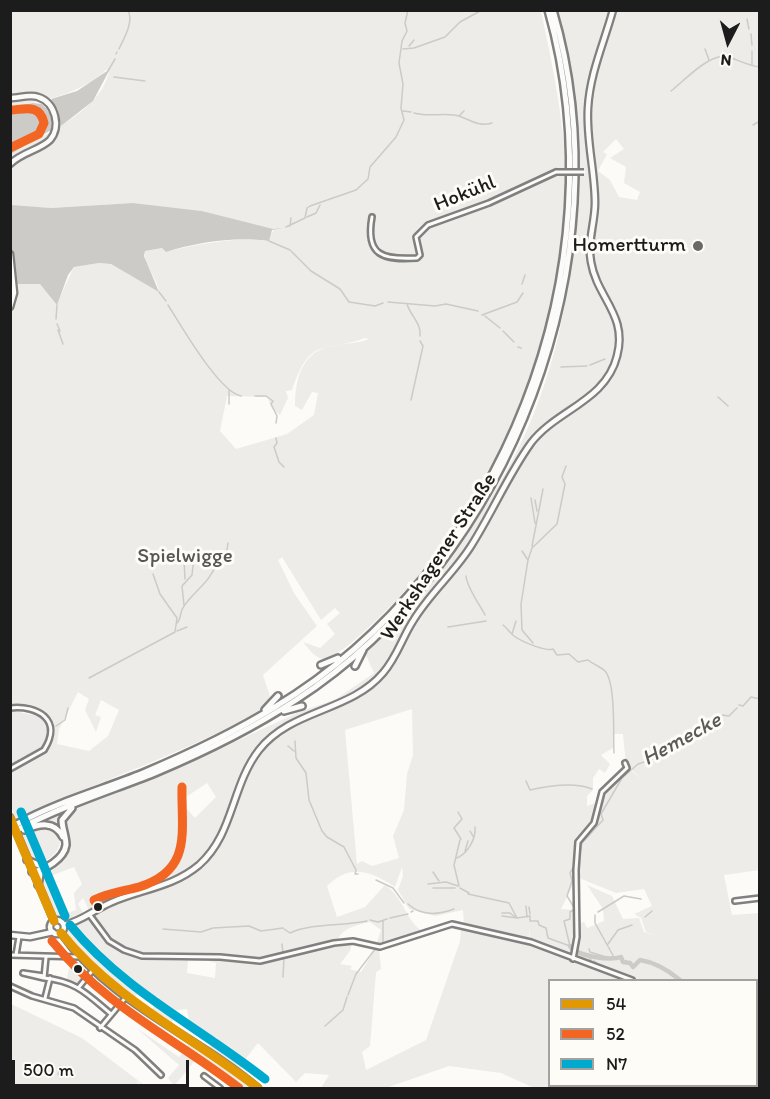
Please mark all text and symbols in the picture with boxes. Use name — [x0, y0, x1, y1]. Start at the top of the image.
north arrow — [698, 12, 758, 72]
text: N — [720, 50, 732, 70]
street label: Hokühl — [430, 170, 500, 218]
place label: Homertturm — [573, 233, 686, 259]
marker: Homertturm — [691, 239, 705, 253]
street label: Werkshagener Straße — [375, 469, 503, 645]
park label: Spielwigge — [137, 544, 233, 570]
water label: Hemecke — [638, 707, 726, 773]
unlabelled marker — [92, 901, 104, 913]
unlabelled marker — [72, 963, 84, 975]
legend — [548, 979, 758, 1087]
text: 54 — [606, 993, 626, 1015]
text: 52 — [606, 1023, 625, 1045]
scale bar — [15, 1048, 192, 1086]
text: N7 — [606, 1053, 627, 1075]
text: 500 m — [23, 1059, 74, 1081]

